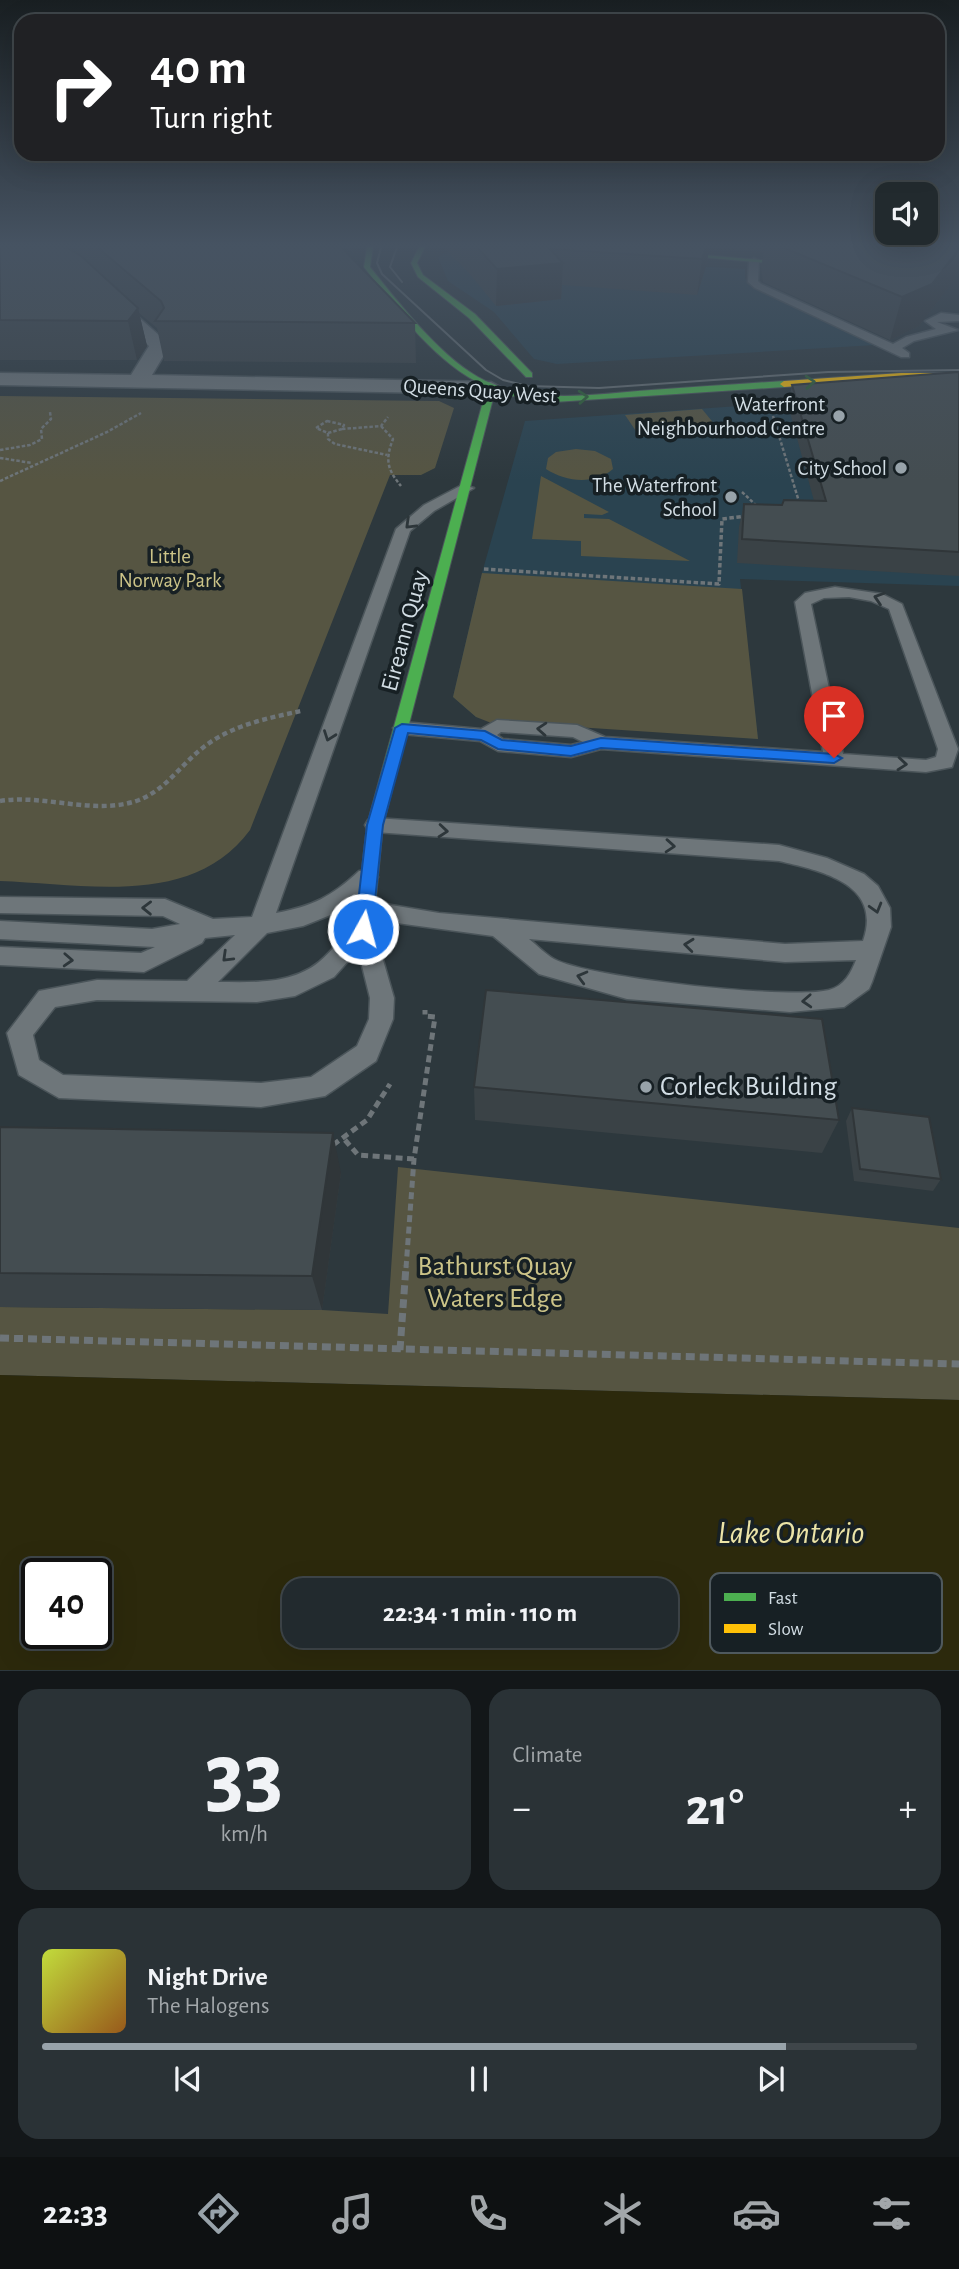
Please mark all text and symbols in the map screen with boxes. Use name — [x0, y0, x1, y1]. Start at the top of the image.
icon: right — [35, 42, 126, 133]
text: 40 m — [150, 44, 247, 93]
text: Turn right — [150, 102, 272, 134]
map controls — [875, 182, 938, 245]
button: sound — [875, 182, 938, 245]
street label: Queens Quay West — [403, 375, 558, 407]
one-way arrow — [805, 375, 816, 390]
one-way arrow — [578, 390, 589, 405]
place label: Waterfront Neighbourhood Centre — [637, 394, 825, 439]
marker: Waterfront Neighbourhood Centre — [831, 408, 847, 424]
place label: City School — [798, 458, 887, 479]
marker: City School — [893, 460, 909, 476]
place label: The Waterfront School — [592, 475, 717, 520]
marker: The Waterfront School — [723, 489, 739, 505]
one-way arrow — [405, 516, 418, 529]
park label: Little Norway Park — [119, 546, 222, 591]
street label: Eireann Quay — [377, 568, 433, 694]
one-way arrow — [874, 592, 886, 607]
pin — [804, 686, 864, 758]
icon: arrive — [815, 697, 853, 735]
one-way arrow — [537, 722, 548, 737]
one-way arrow — [323, 729, 337, 741]
one-way arrow — [897, 756, 908, 771]
one-way arrow — [438, 824, 449, 839]
one-way arrow — [665, 839, 676, 854]
position arrow — [326, 892, 400, 966]
one-way arrow — [141, 900, 152, 915]
one-way arrow — [867, 902, 882, 914]
one-way arrow — [683, 937, 695, 952]
one-way arrow — [223, 949, 235, 961]
one-way arrow — [63, 952, 74, 967]
one-way arrow — [576, 970, 588, 985]
one-way arrow — [802, 994, 813, 1009]
place label: Corleck Building — [660, 1073, 837, 1101]
marker: Corleck Building — [638, 1079, 654, 1095]
park label: Bathurst Quay Waters Edge — [417, 1253, 573, 1313]
water label: Lake Ontario — [717, 1517, 865, 1549]
speed limit sign: 40 — [21, 1558, 112, 1649]
legend — [710, 1573, 942, 1653]
text: Fast — [768, 1589, 798, 1608]
text: 22:34 · 1 min · 110 m — [383, 1600, 577, 1626]
text: Slow — [768, 1620, 804, 1639]
text: 33 — [205, 1730, 283, 1821]
text: Climate — [513, 1744, 582, 1767]
text: 21° — [686, 1782, 744, 1834]
text: − — [513, 1790, 531, 1828]
text: + — [899, 1790, 917, 1828]
text: km/h — [221, 1823, 268, 1846]
text: Night Drive — [147, 1964, 268, 1990]
text: The Halogens — [147, 1995, 269, 2018]
icon: previous — [169, 2060, 207, 2098]
icon: pause — [460, 2060, 498, 2098]
icon: next — [752, 2060, 790, 2098]
icon: directions — [194, 2189, 243, 2238]
icon: music — [328, 2189, 377, 2238]
icon: phone — [463, 2189, 512, 2238]
icon: climate — [598, 2189, 647, 2238]
icon: car — [732, 2189, 781, 2238]
icon: filters — [867, 2189, 916, 2238]
text: 22:33 — [43, 2197, 108, 2229]

